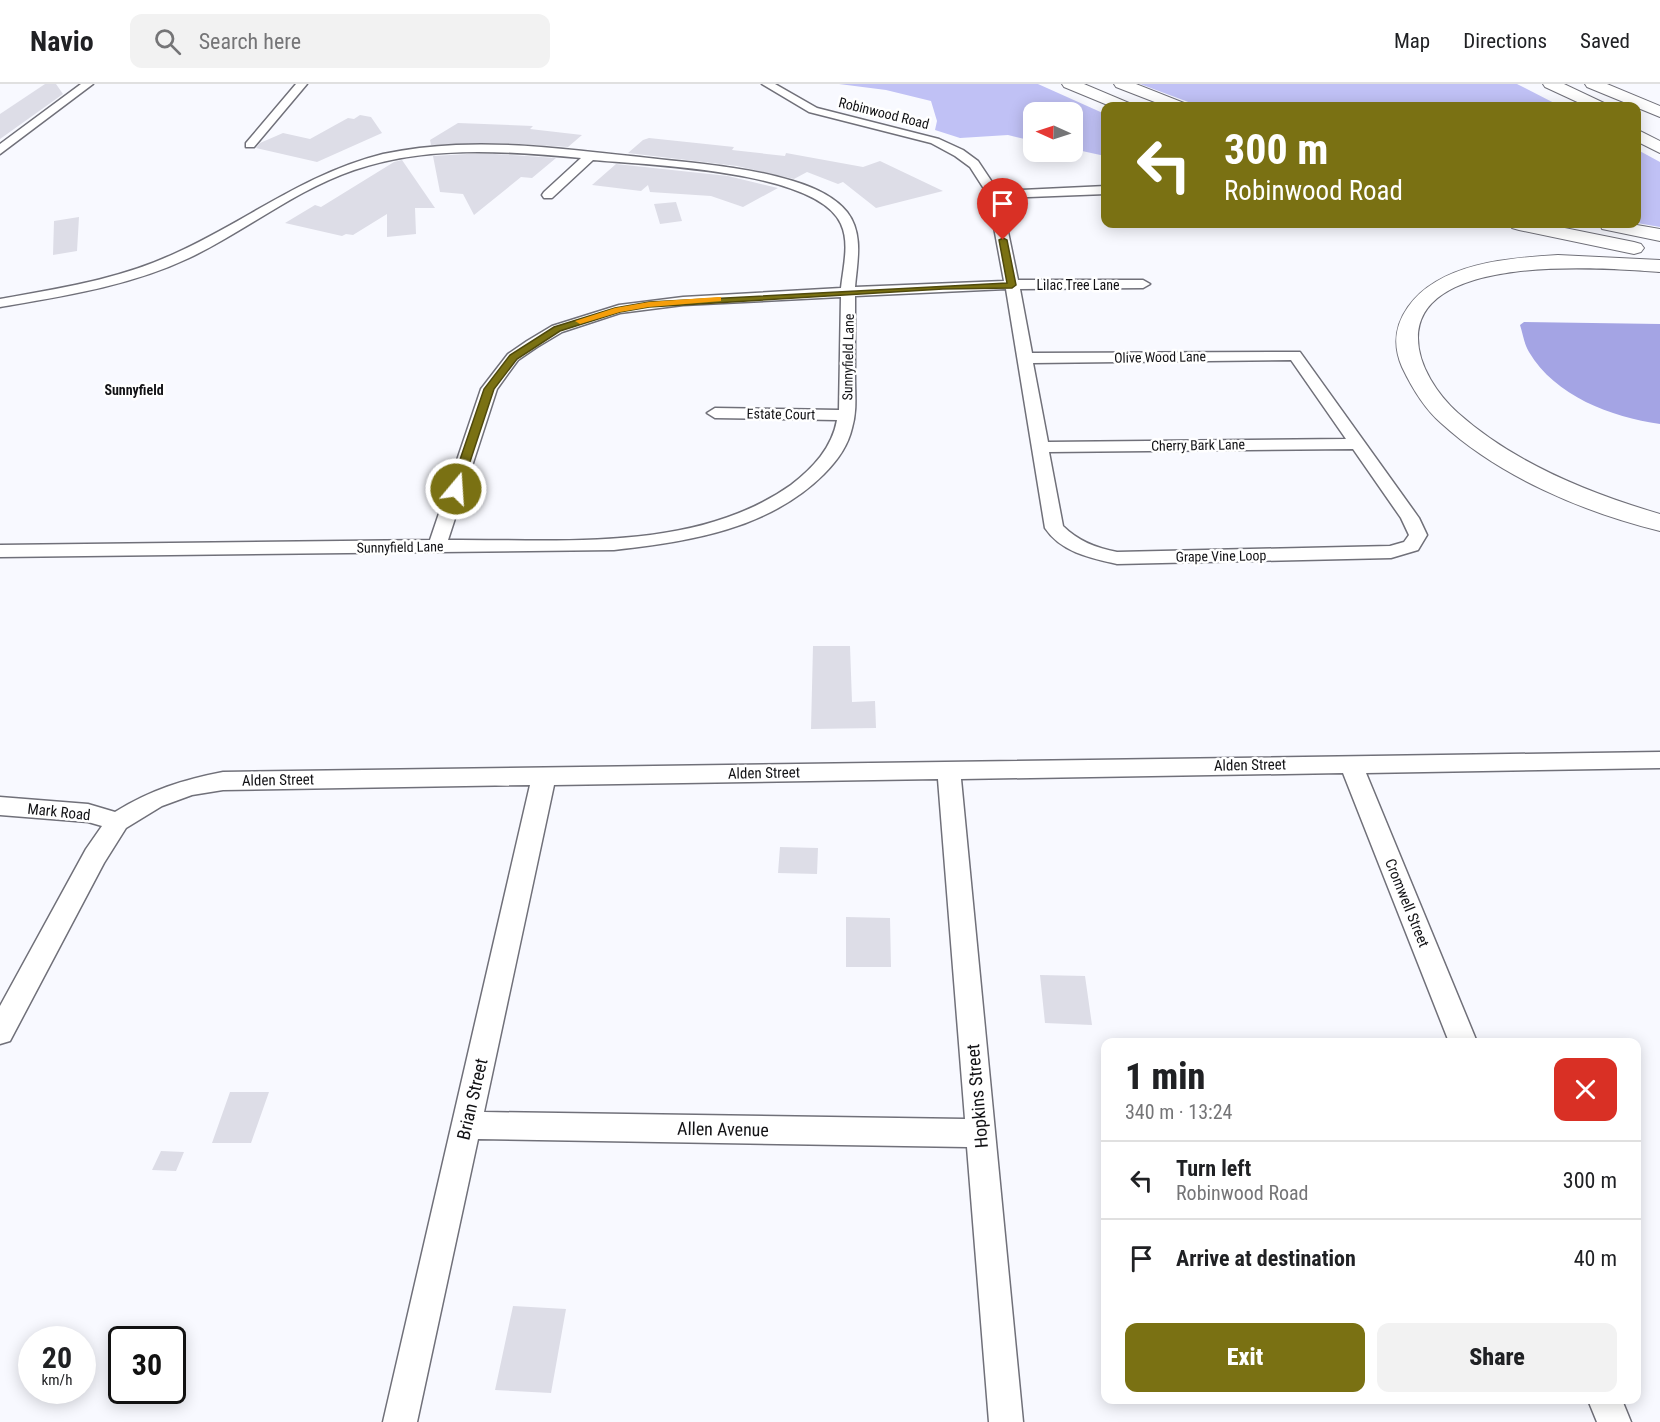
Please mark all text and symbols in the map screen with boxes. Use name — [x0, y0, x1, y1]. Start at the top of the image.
search box — [130, 14, 550, 68]
text: Navio — [30, 25, 94, 58]
icon: search — [151, 25, 184, 58]
text: Search here — [199, 29, 301, 54]
text: Map — [1394, 29, 1430, 53]
text: Directions — [1463, 29, 1547, 53]
text: Saved — [1580, 29, 1630, 53]
street label: Robinwood Road — [837, 94, 931, 132]
north arrow — [1023, 102, 1083, 162]
map controls — [1023, 102, 1083, 162]
text: 300 m — [1224, 125, 1329, 174]
icon: left — [1125, 126, 1203, 204]
text: Robinwood Road — [1224, 175, 1403, 207]
pin — [977, 178, 1028, 240]
icon: arrive — [986, 187, 1019, 220]
street label: Lilac Tree Lane — [1036, 277, 1120, 293]
street label: Sunnyfield Lane — [839, 313, 857, 401]
street label: Olive Wood Lane — [1114, 348, 1207, 366]
district label: Sunnyfield — [104, 382, 164, 398]
street label: Estate Court — [747, 405, 815, 423]
street label: Cherry Bark Lane — [1151, 436, 1245, 454]
position arrow — [424, 457, 488, 521]
street label: Sunnyfield Lane — [356, 538, 444, 556]
street label: Grape Vine Loop — [1175, 547, 1267, 565]
street label: Alden Street — [1214, 755, 1286, 775]
street label: Alden Street — [728, 763, 800, 783]
street label: Alden Street — [242, 770, 314, 790]
street label: Mark Road — [27, 800, 91, 824]
street label: Cromwell Street — [1381, 856, 1433, 950]
street label: Hopkins Street — [962, 1043, 992, 1149]
street label: Brian Street — [452, 1056, 492, 1142]
text: 1 min — [1125, 1056, 1205, 1098]
button: close — [1554, 1058, 1617, 1121]
text: 340 m · 13:24 — [1125, 1100, 1232, 1124]
street label: Allen Avenue — [677, 1118, 769, 1140]
text: Turn left — [1176, 1156, 1251, 1181]
icon: left — [1125, 1164, 1158, 1197]
text: 300 m — [1563, 1168, 1617, 1193]
text: Robinwood Road — [1176, 1181, 1309, 1205]
icon: arrive — [1125, 1242, 1158, 1275]
text: Arrive at destination — [1176, 1246, 1356, 1271]
text: 40 m — [1574, 1246, 1617, 1271]
button: Exit — [1125, 1323, 1365, 1392]
button: Share — [1377, 1323, 1617, 1392]
speed limit sign: 30 — [108, 1326, 186, 1404]
text: 20 — [42, 1340, 72, 1375]
text: km/h — [42, 1371, 72, 1389]

